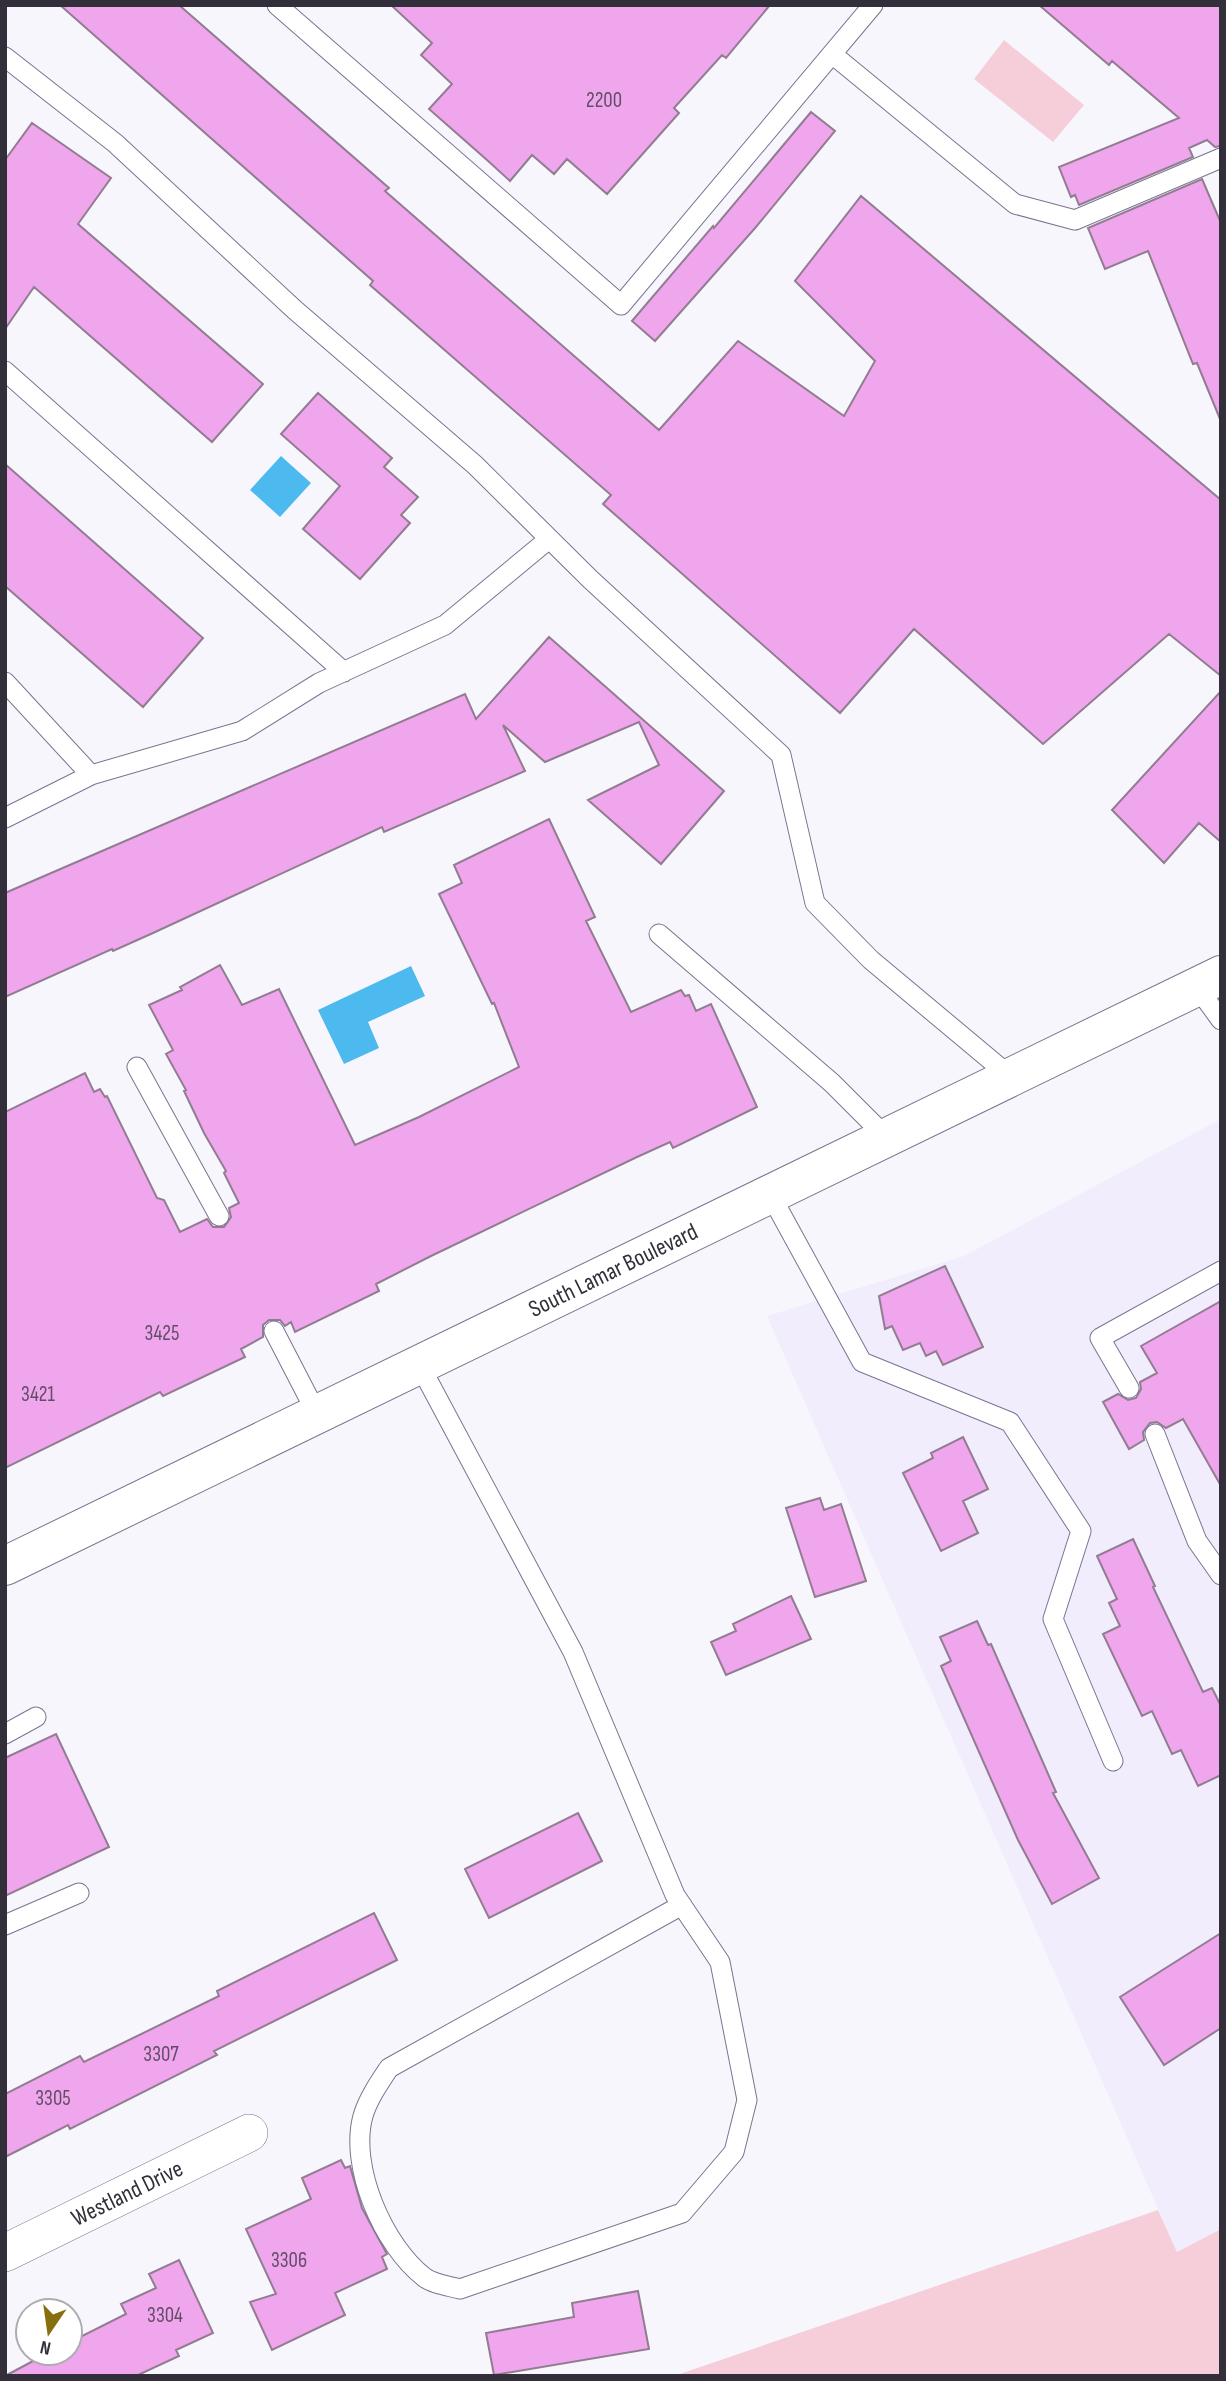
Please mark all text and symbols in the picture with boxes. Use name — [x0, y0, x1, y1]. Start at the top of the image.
house number: 2200 — [586, 88, 622, 113]
street label: South Lamar Boulevard — [524, 1217, 702, 1324]
house number: 3425 — [145, 1321, 179, 1346]
house number: 3421 — [21, 1382, 56, 1407]
house number: 3307 — [143, 2042, 179, 2067]
house number: 3305 — [35, 2086, 71, 2111]
street label: Westland Drive — [67, 2154, 188, 2233]
house number: 3306 — [271, 2248, 307, 2273]
north arrow — [14, 2297, 84, 2367]
house number: 3304 — [147, 2303, 183, 2328]
text: N — [38, 2335, 53, 2359]

